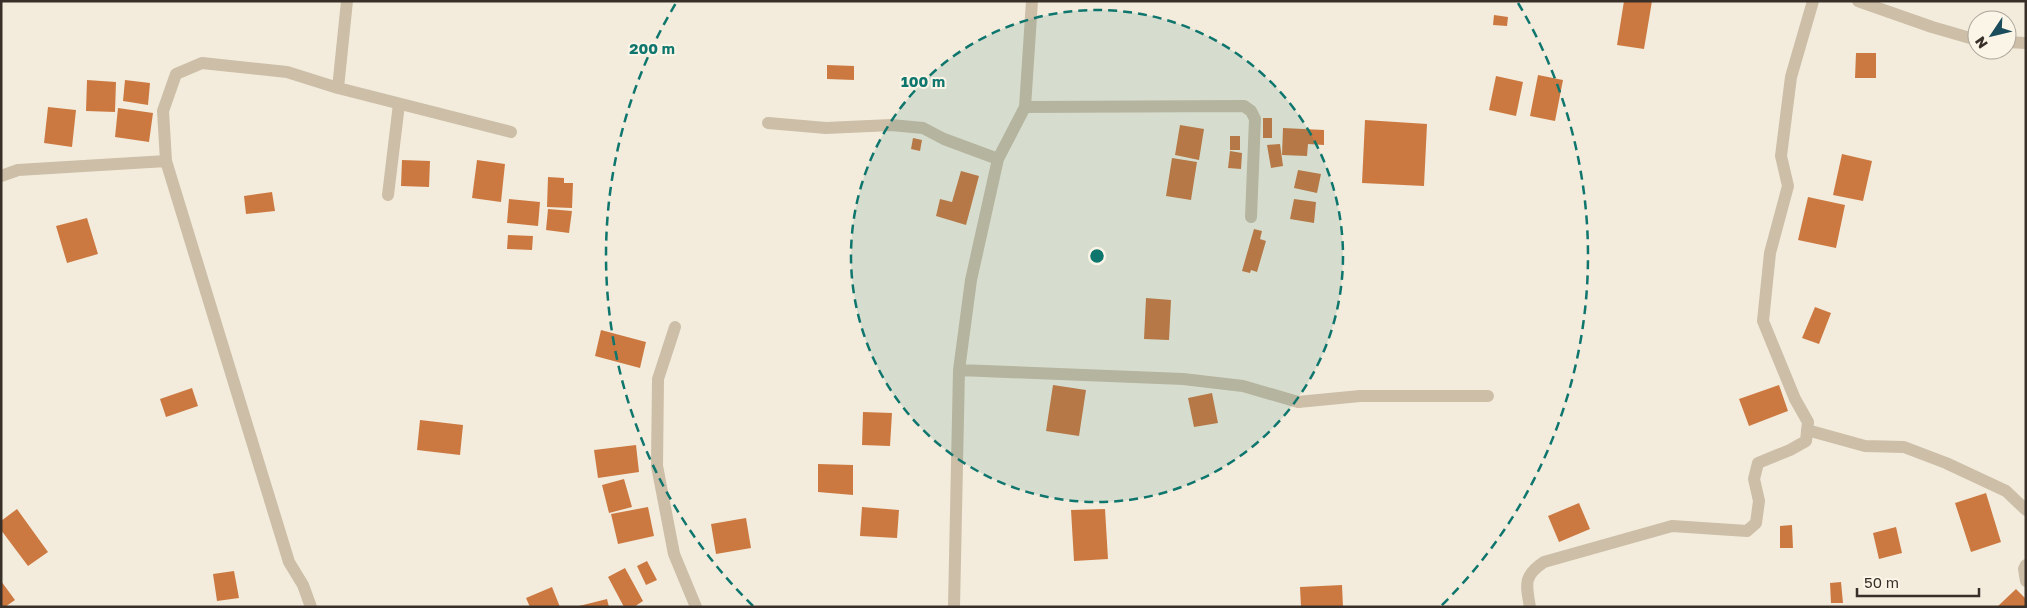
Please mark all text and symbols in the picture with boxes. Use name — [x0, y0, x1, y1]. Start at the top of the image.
north arrow — [1967, 10, 2017, 60]
text: N — [1971, 34, 1991, 52]
text: 200 m — [629, 39, 675, 57]
text: 100 m — [901, 72, 945, 90]
centre of rings — [1088, 247, 1106, 265]
scale bar — [1857, 566, 1980, 598]
text: 50 m — [1864, 573, 1899, 591]

